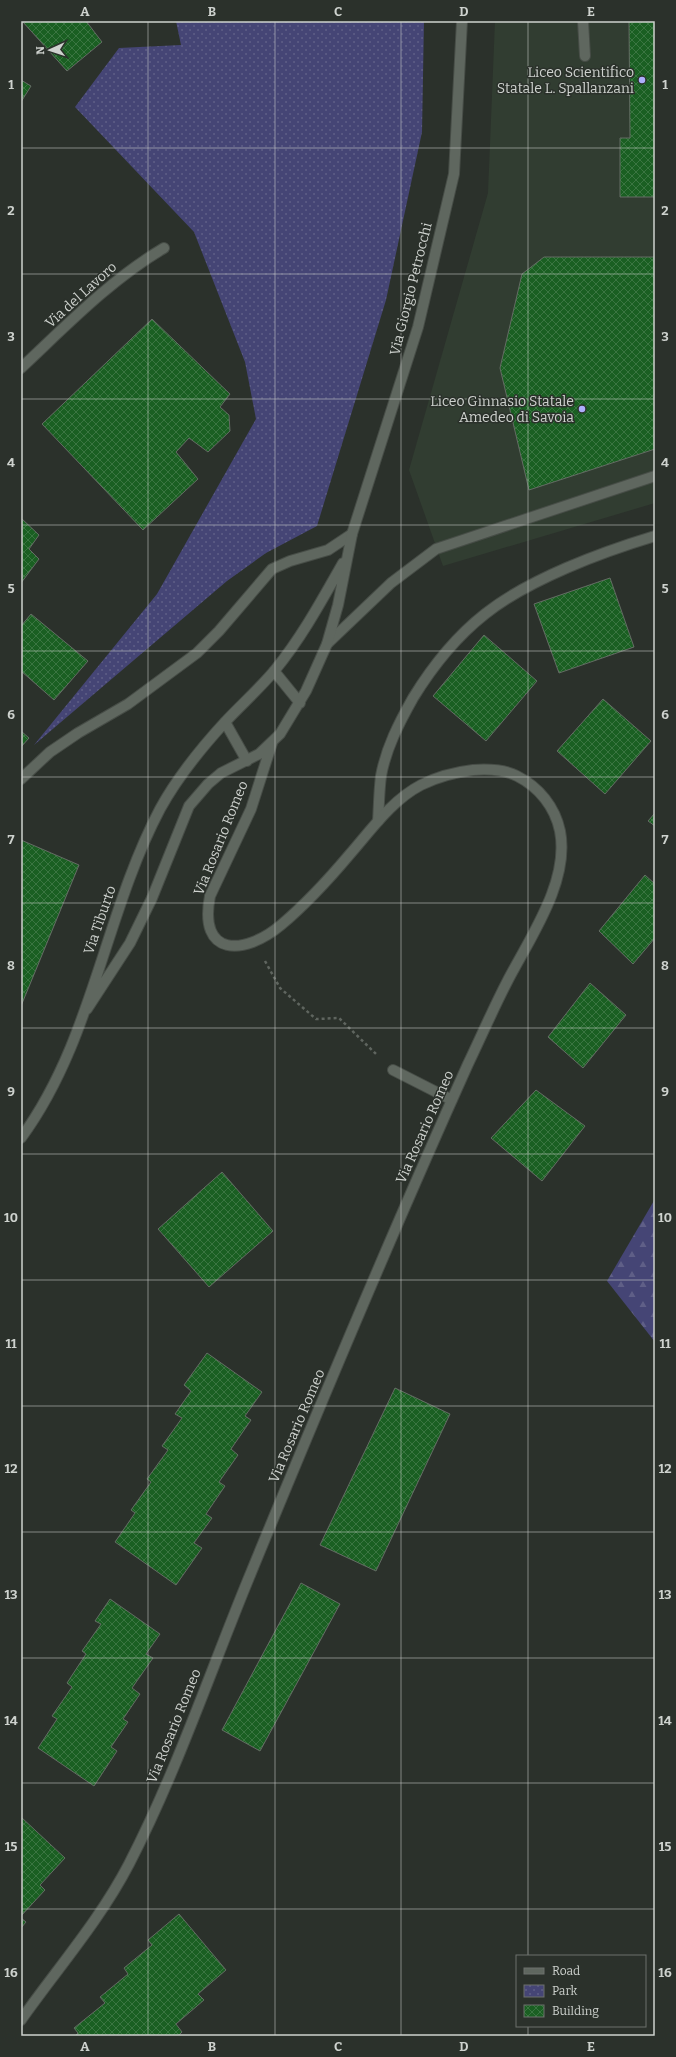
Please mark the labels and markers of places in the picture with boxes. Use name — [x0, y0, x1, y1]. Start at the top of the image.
place label: Liceo Scientifico Statale L. Spallanzani — [497, 64, 634, 97]
marker: Liceo Scientifico Statale L. Spallanzani — [637, 75, 647, 85]
place label: Liceo Ginnasio Statale Amedeo di Savoia — [430, 393, 574, 426]
marker: Liceo Ginnasio Statale Amedeo di Savoia — [577, 404, 587, 414]

